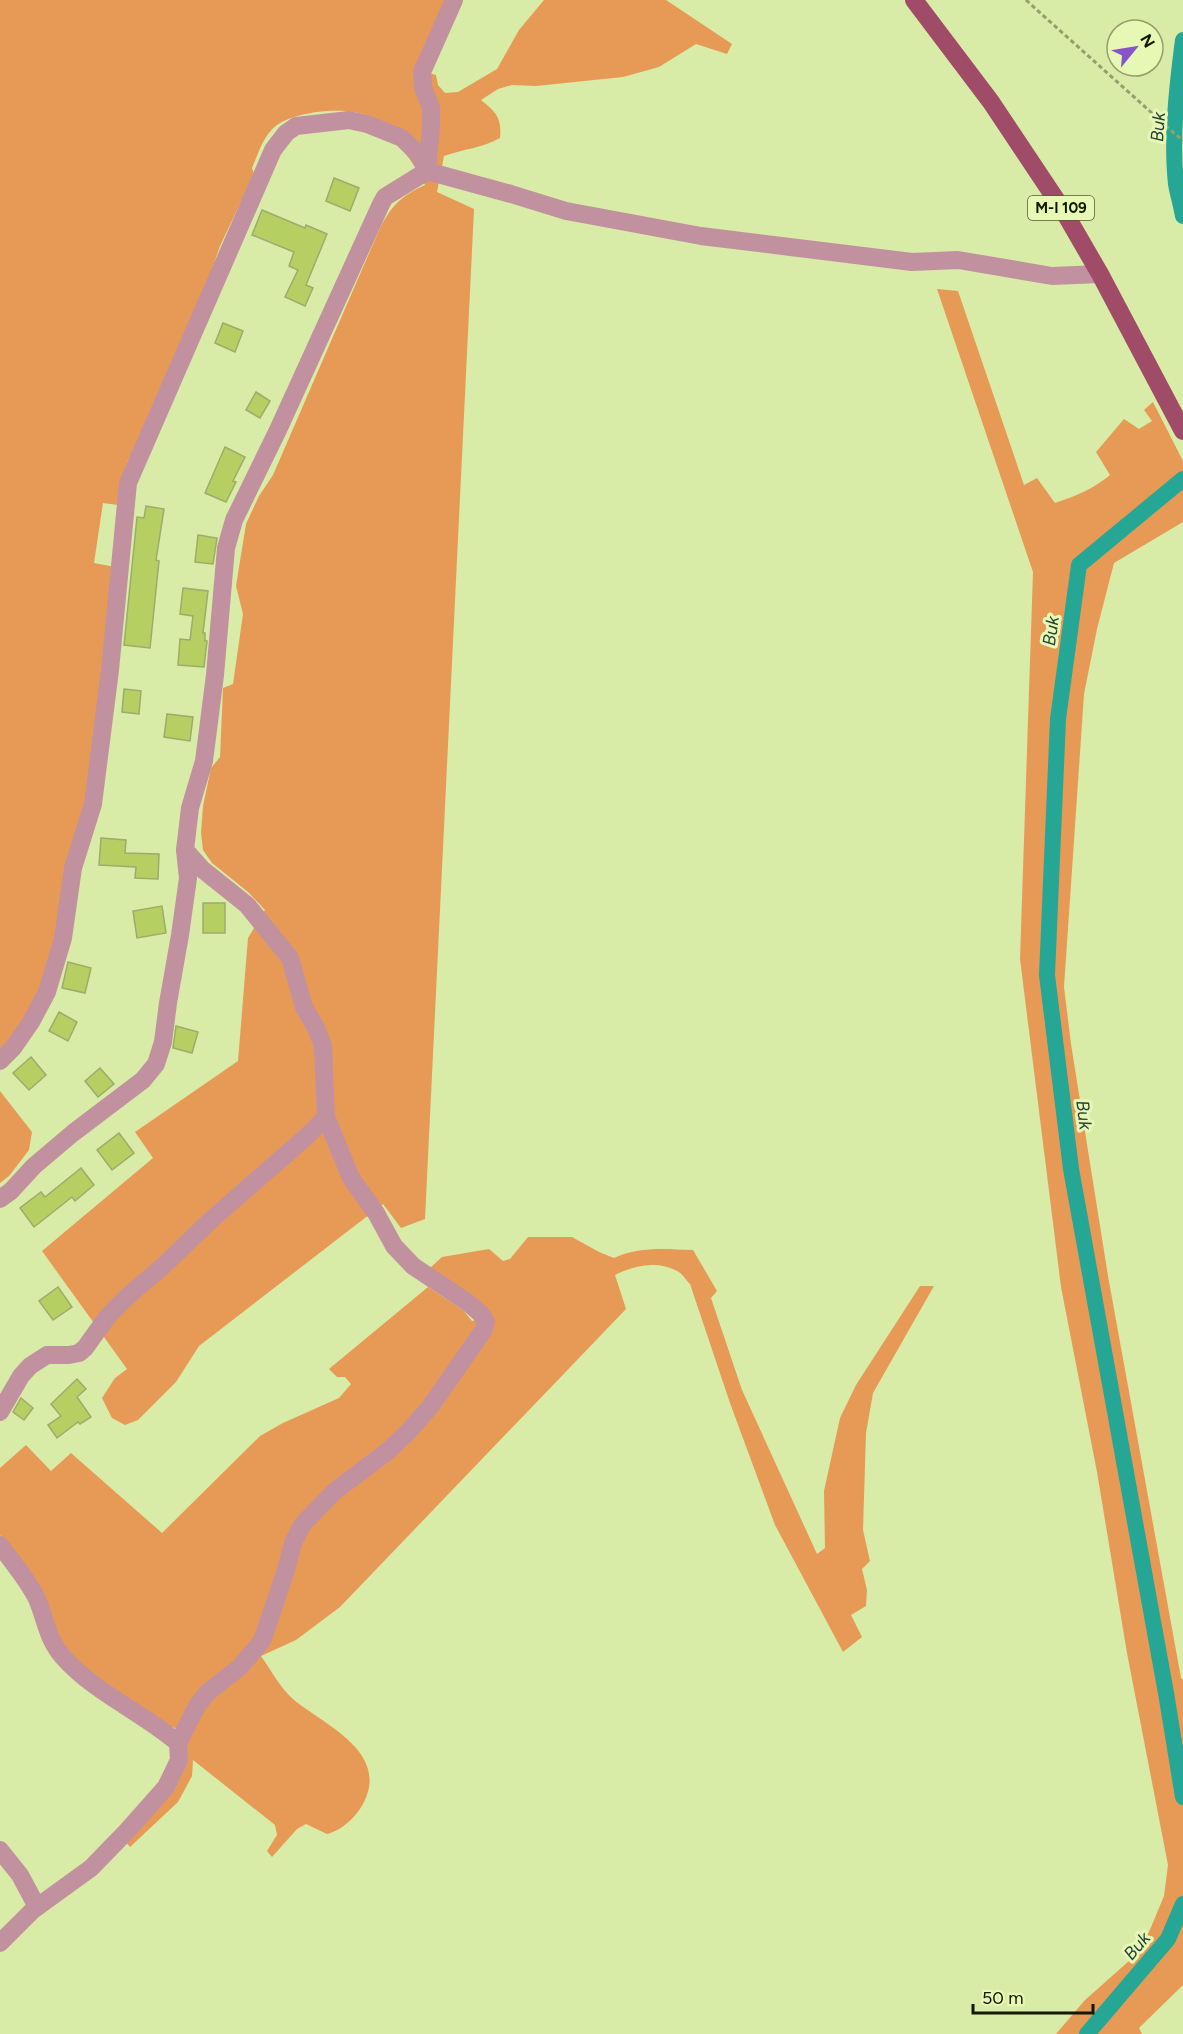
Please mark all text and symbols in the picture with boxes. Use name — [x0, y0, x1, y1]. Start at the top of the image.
north arrow — [1105, 18, 1165, 78]
text: N — [1136, 31, 1159, 51]
water label: Buk — [1146, 110, 1170, 143]
road number: M-I 109 — [1028, 196, 1094, 220]
water label: Buk — [1038, 613, 1064, 647]
water label: Buk — [1071, 1099, 1097, 1132]
water label: Buk — [1119, 1927, 1156, 1964]
scale bar — [973, 1977, 1093, 2015]
text: 50 m — [982, 1987, 1024, 2009]

